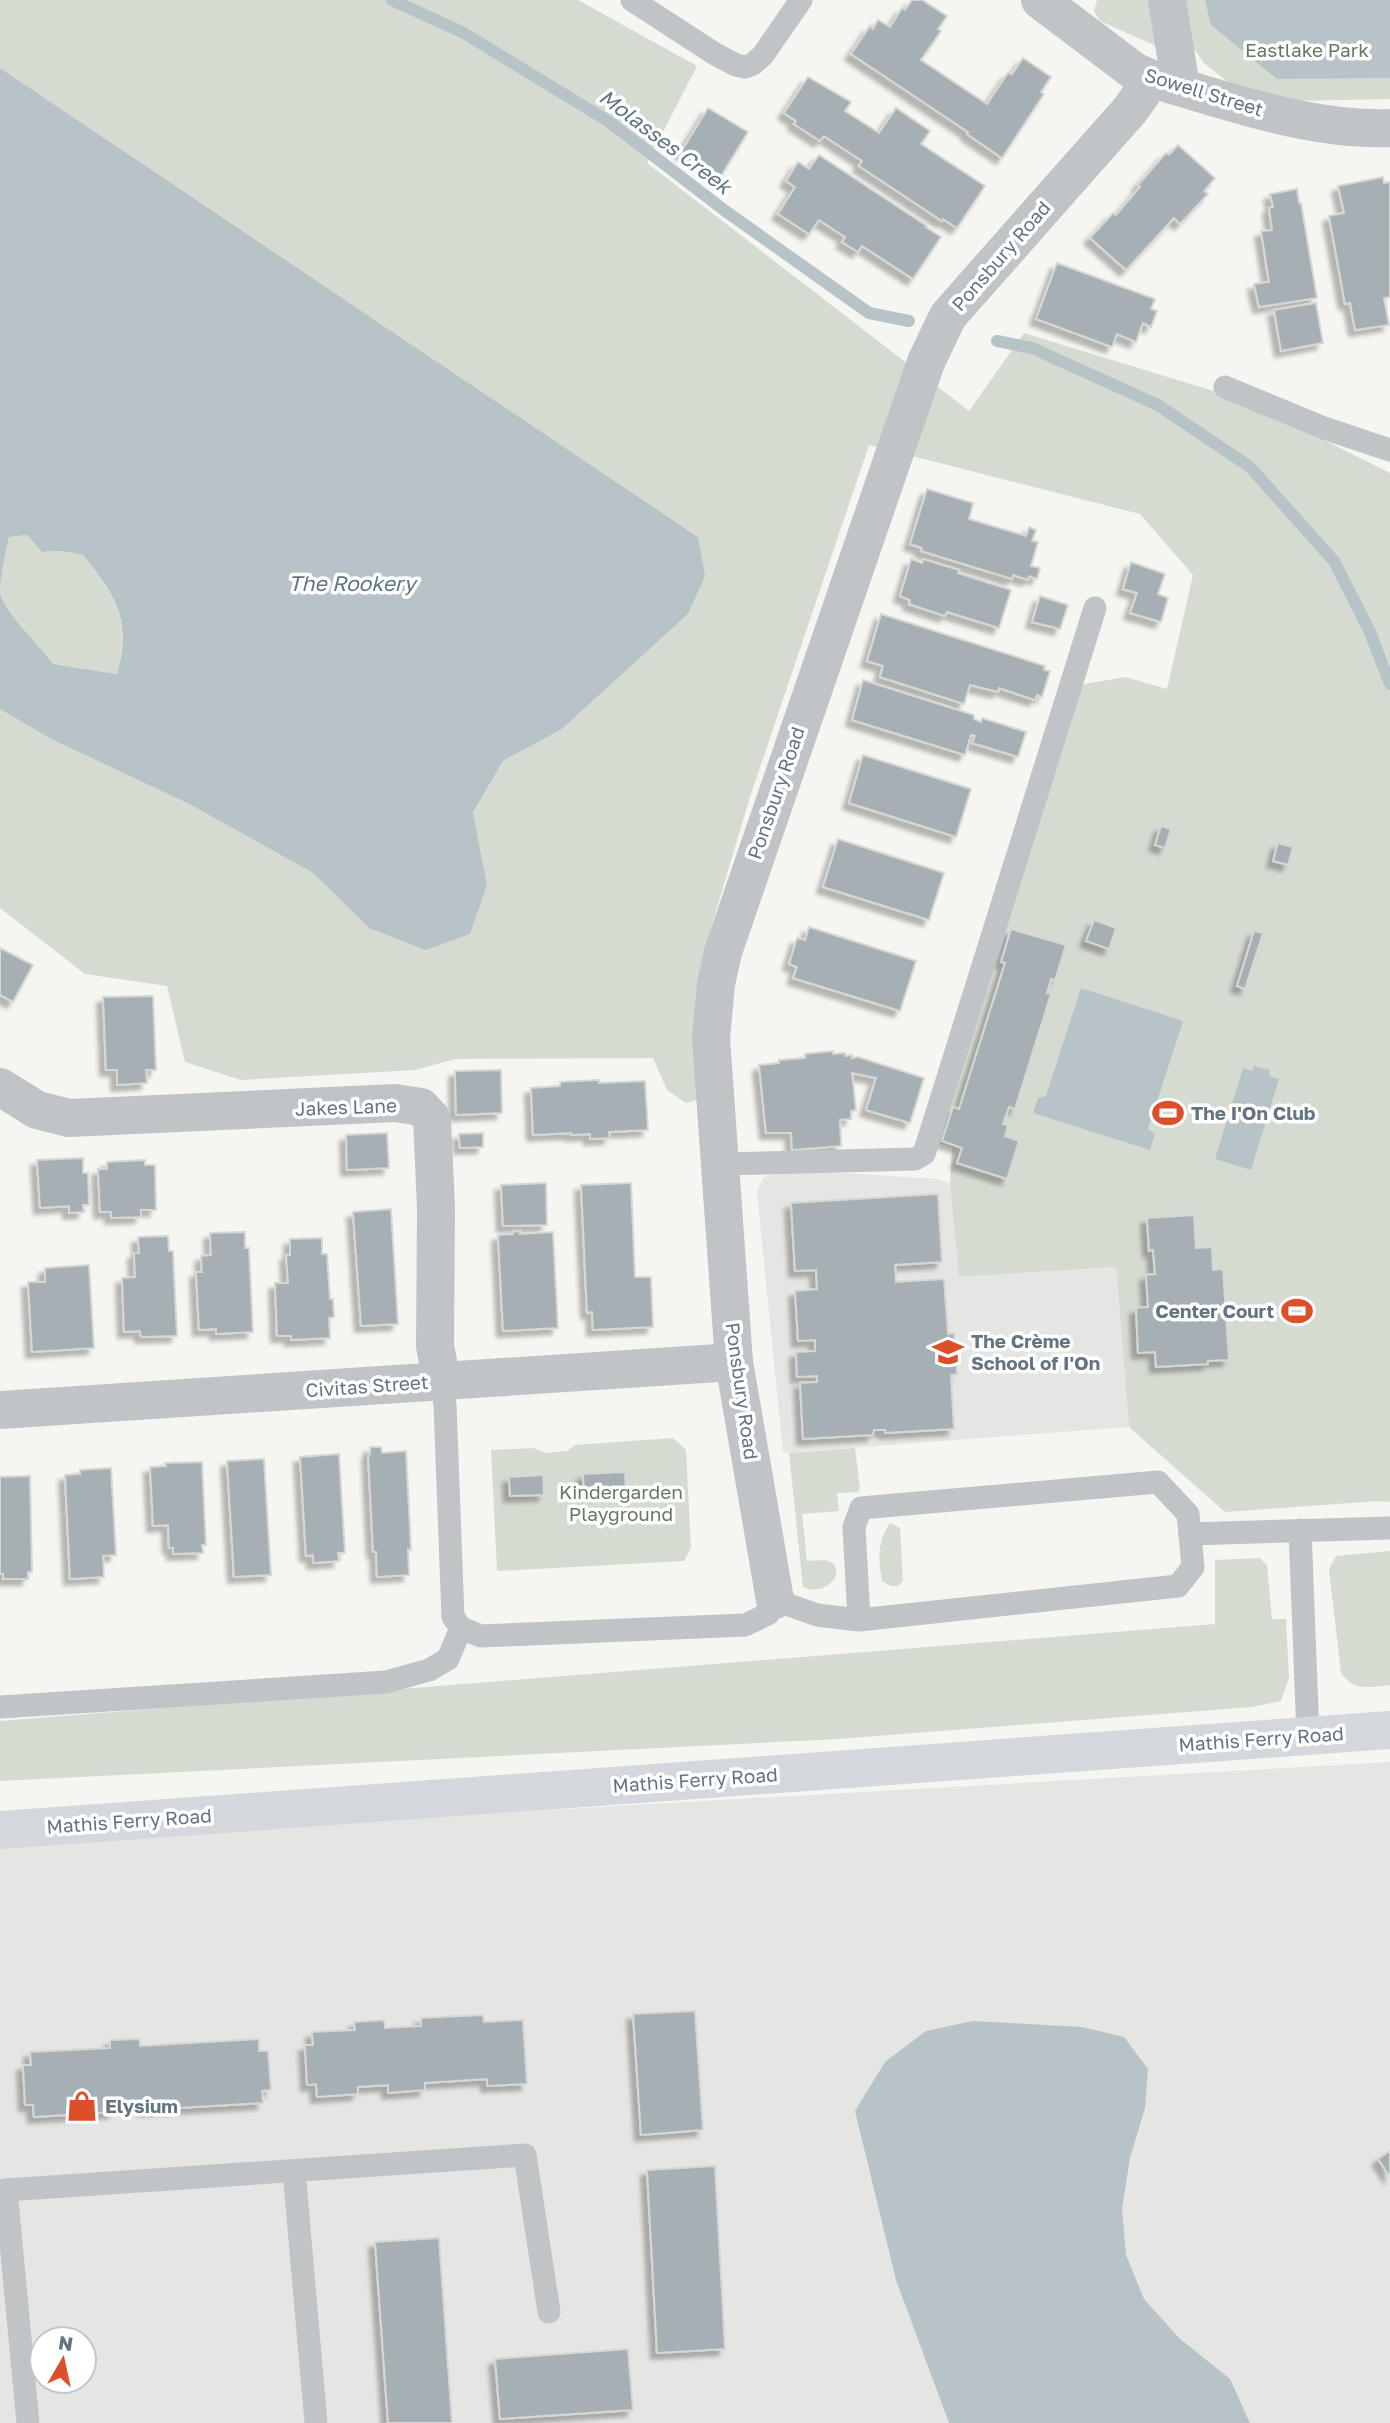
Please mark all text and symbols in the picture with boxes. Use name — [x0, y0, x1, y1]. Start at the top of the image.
park label: Eastlake Park — [1245, 38, 1369, 61]
street label: Sowell Street — [1142, 63, 1266, 120]
water label: Molasses Creek — [594, 83, 738, 201]
street label: Ponsbury Road — [947, 196, 1055, 315]
water label: The Rookery — [289, 570, 419, 596]
street label: Ponsbury Road — [742, 724, 809, 862]
street label: Jakes Lane — [295, 1093, 397, 1120]
sports icon: The I'On Club — [1151, 1096, 1185, 1130]
place label: The I'On Club — [1191, 1101, 1316, 1124]
sports icon: Center Court — [1280, 1294, 1314, 1328]
place label: Center Court — [1155, 1299, 1274, 1322]
street label: Ponsbury Road — [721, 1321, 764, 1461]
place label: The Crème School of I'On — [971, 1329, 1100, 1374]
school or university icon: The Crème School of I'On — [931, 1335, 965, 1369]
street label: Civitas Street — [305, 1370, 429, 1401]
park label: Kindergarden Playground — [559, 1480, 683, 1525]
street label: Mathis Ferry Road — [1178, 1721, 1344, 1756]
street label: Mathis Ferry Road — [612, 1762, 778, 1797]
street label: Mathis Ferry Road — [46, 1803, 212, 1838]
shop icon: Elysium — [65, 2089, 99, 2123]
place label: Elysium — [105, 2094, 178, 2117]
north arrow — [28, 2325, 98, 2395]
text: N — [57, 2330, 75, 2355]

